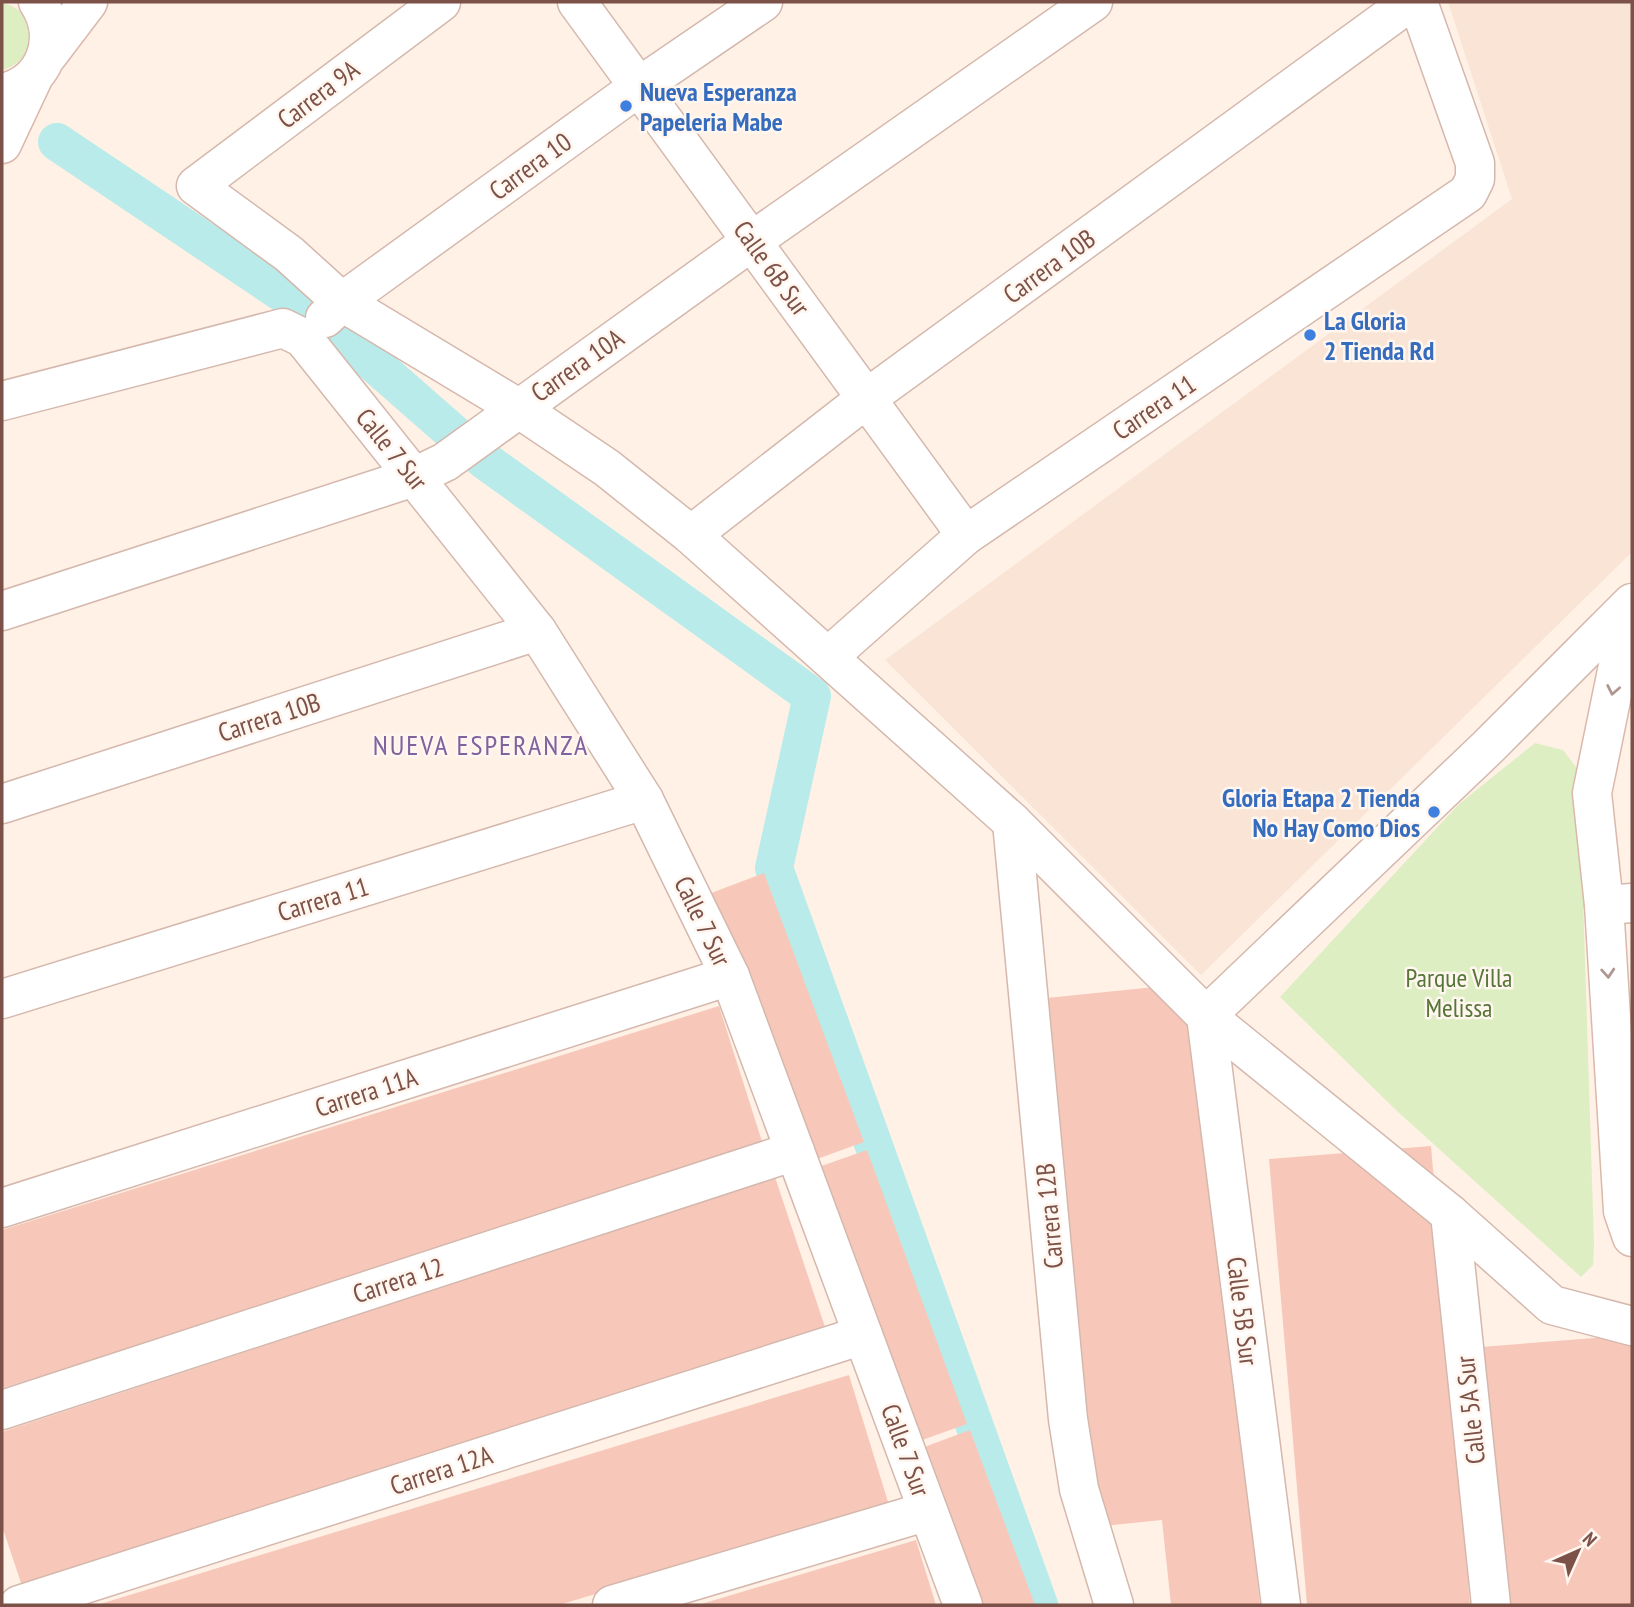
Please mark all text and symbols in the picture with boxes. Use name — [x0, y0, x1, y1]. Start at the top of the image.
street label: Carrera 9A — [271, 52, 366, 135]
place label: Nueva Esperanza Papeleria Mabe — [640, 75, 797, 138]
marker: Nueva Esperanza Papeleria Mabe — [618, 98, 634, 114]
street label: Carrera 10 — [483, 125, 577, 207]
street label: Calle 6B Sur — [727, 214, 817, 322]
street label: Carrera 10B — [997, 222, 1101, 310]
place label: La Gloria 2 Tienda Rd — [1324, 304, 1434, 367]
street label: Carrera 10A — [524, 321, 630, 409]
marker: La Gloria 2 Tienda Rd — [1302, 327, 1318, 343]
street label: Carrera 11 — [1106, 367, 1202, 447]
street label: Calle 7 Sur — [349, 401, 435, 497]
one-way arrow — [1606, 684, 1621, 696]
street label: Carrera 10B — [214, 685, 324, 749]
district label: NUEVA ESPERANZA — [373, 726, 589, 763]
place label: Gloria Etapa 2 Tienda No Hay Como Dios — [1222, 781, 1420, 844]
marker: Gloria Etapa 2 Tienda No Hay Como Dios — [1426, 804, 1442, 820]
street label: Carrera 11 — [274, 870, 372, 928]
street label: Calle 7 Sur — [667, 871, 739, 971]
park label: Parque Villa Melissa — [1406, 961, 1512, 1024]
one-way arrow — [1600, 968, 1615, 979]
street label: Carrera 11A — [311, 1060, 422, 1124]
street label: Carrera 12B — [1028, 1162, 1070, 1270]
street label: Carrera 12 — [348, 1250, 448, 1310]
street label: Calle 5B Sur — [1220, 1255, 1266, 1367]
street label: Calle 5A Sur — [1448, 1354, 1492, 1466]
street label: Calle 7 Sur — [874, 1399, 938, 1501]
street label: Carrera 12A — [386, 1438, 497, 1502]
north arrow — [1543, 1516, 1613, 1586]
text: N — [1578, 1527, 1602, 1551]

